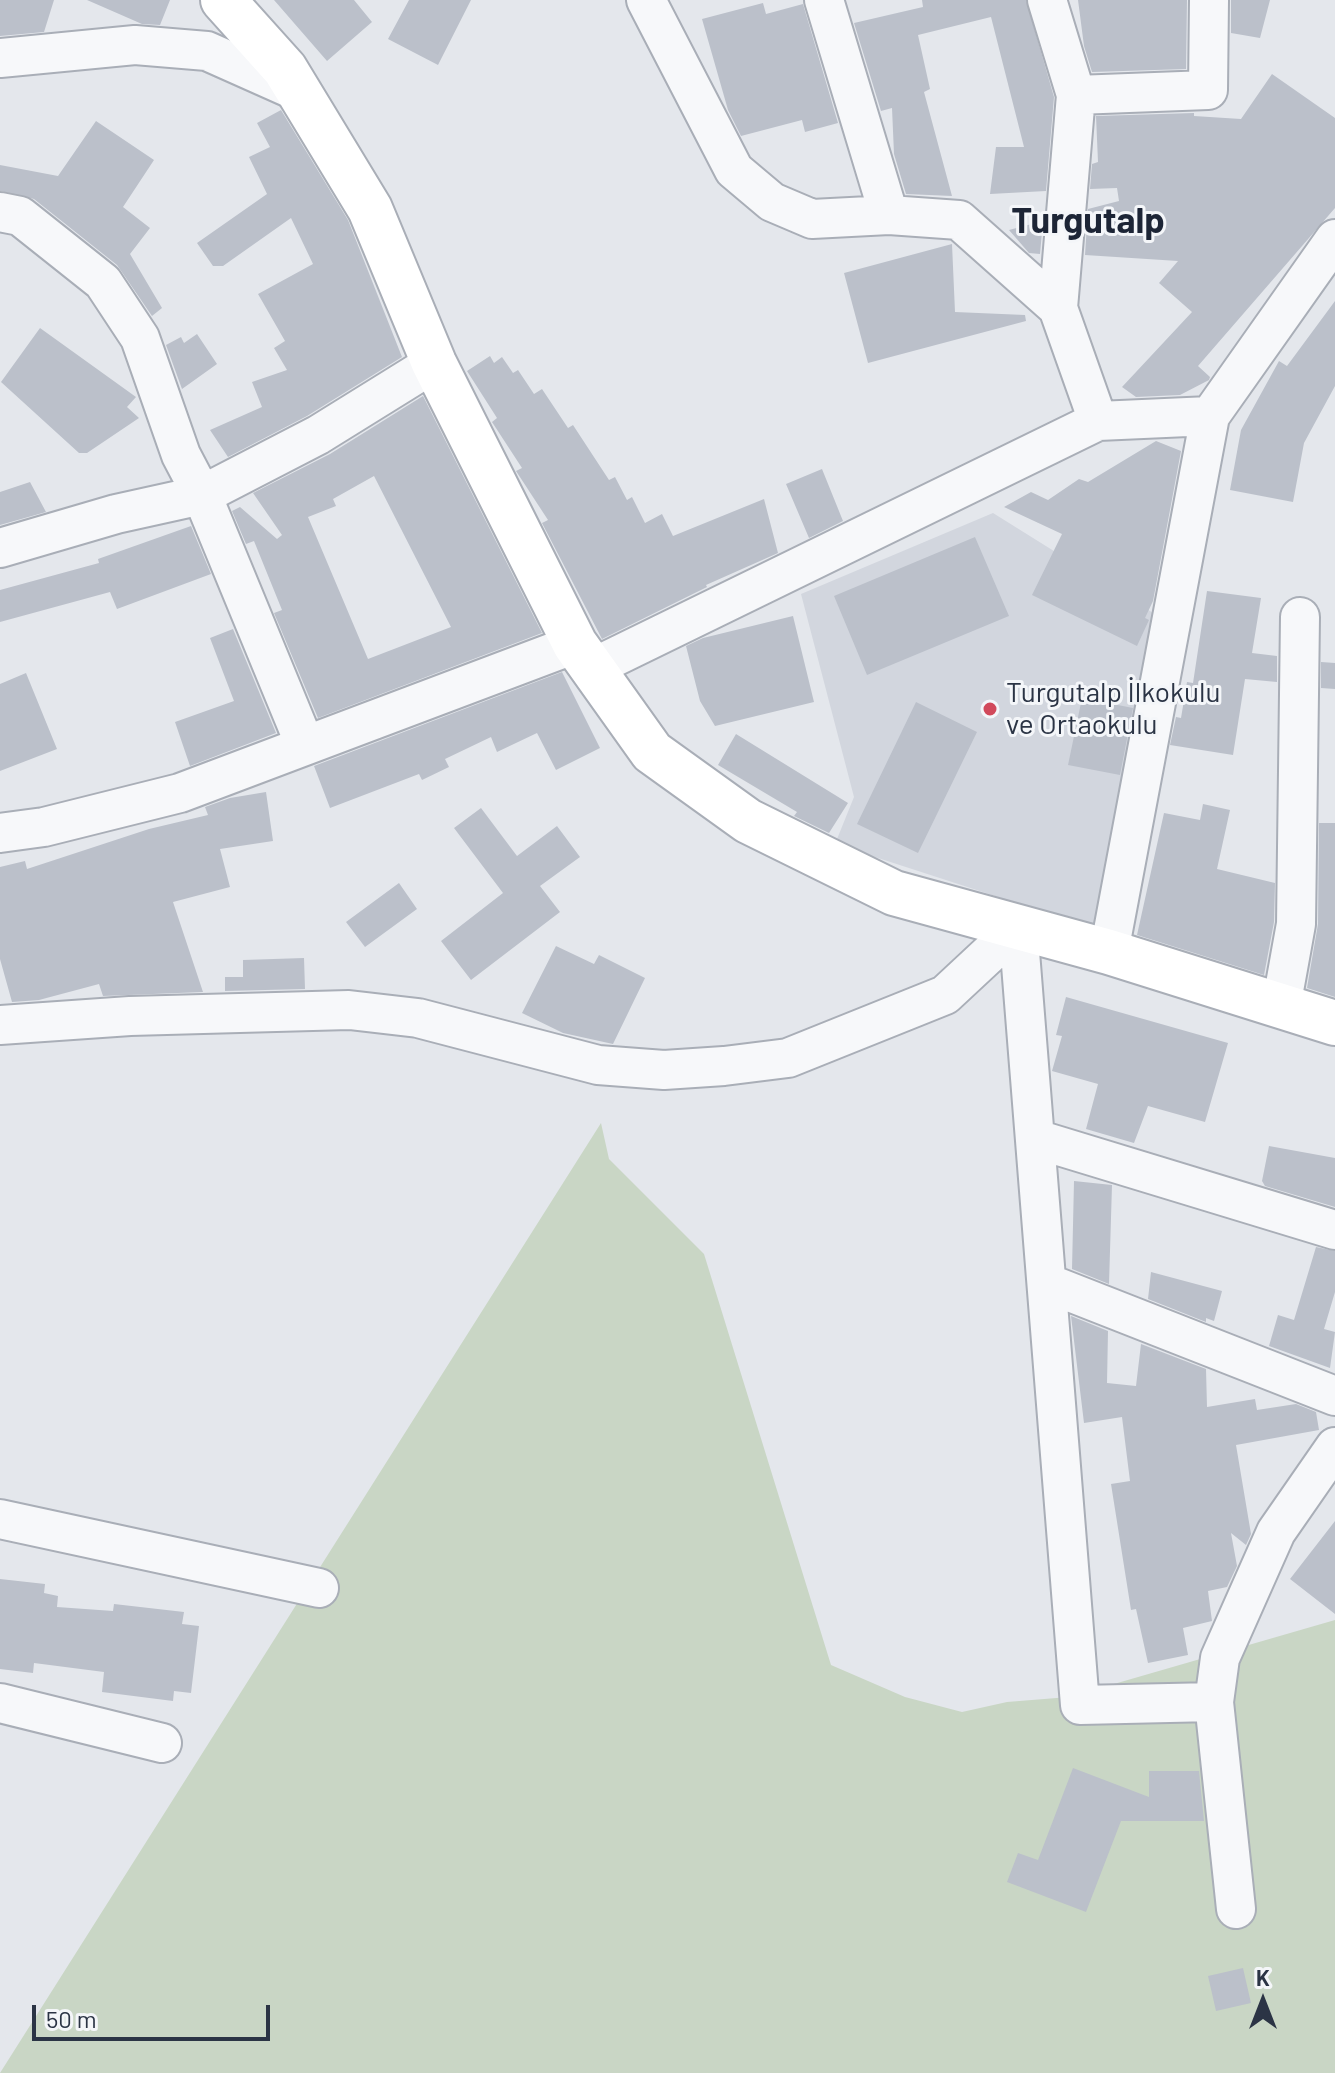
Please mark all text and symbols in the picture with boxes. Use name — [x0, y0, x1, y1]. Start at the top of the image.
district label: Turgutalp — [1011, 199, 1165, 243]
place label: Turgutalp İlkokulu ve Ortaokulu — [1006, 676, 1221, 742]
marker: Turgutalp İlkokulu ve Ortaokulu — [981, 700, 999, 718]
north arrow — [1223, 1961, 1303, 2041]
text: K — [1256, 1964, 1270, 1990]
scale bar — [36, 1989, 274, 2039]
text: 50 m — [46, 2004, 97, 2033]

